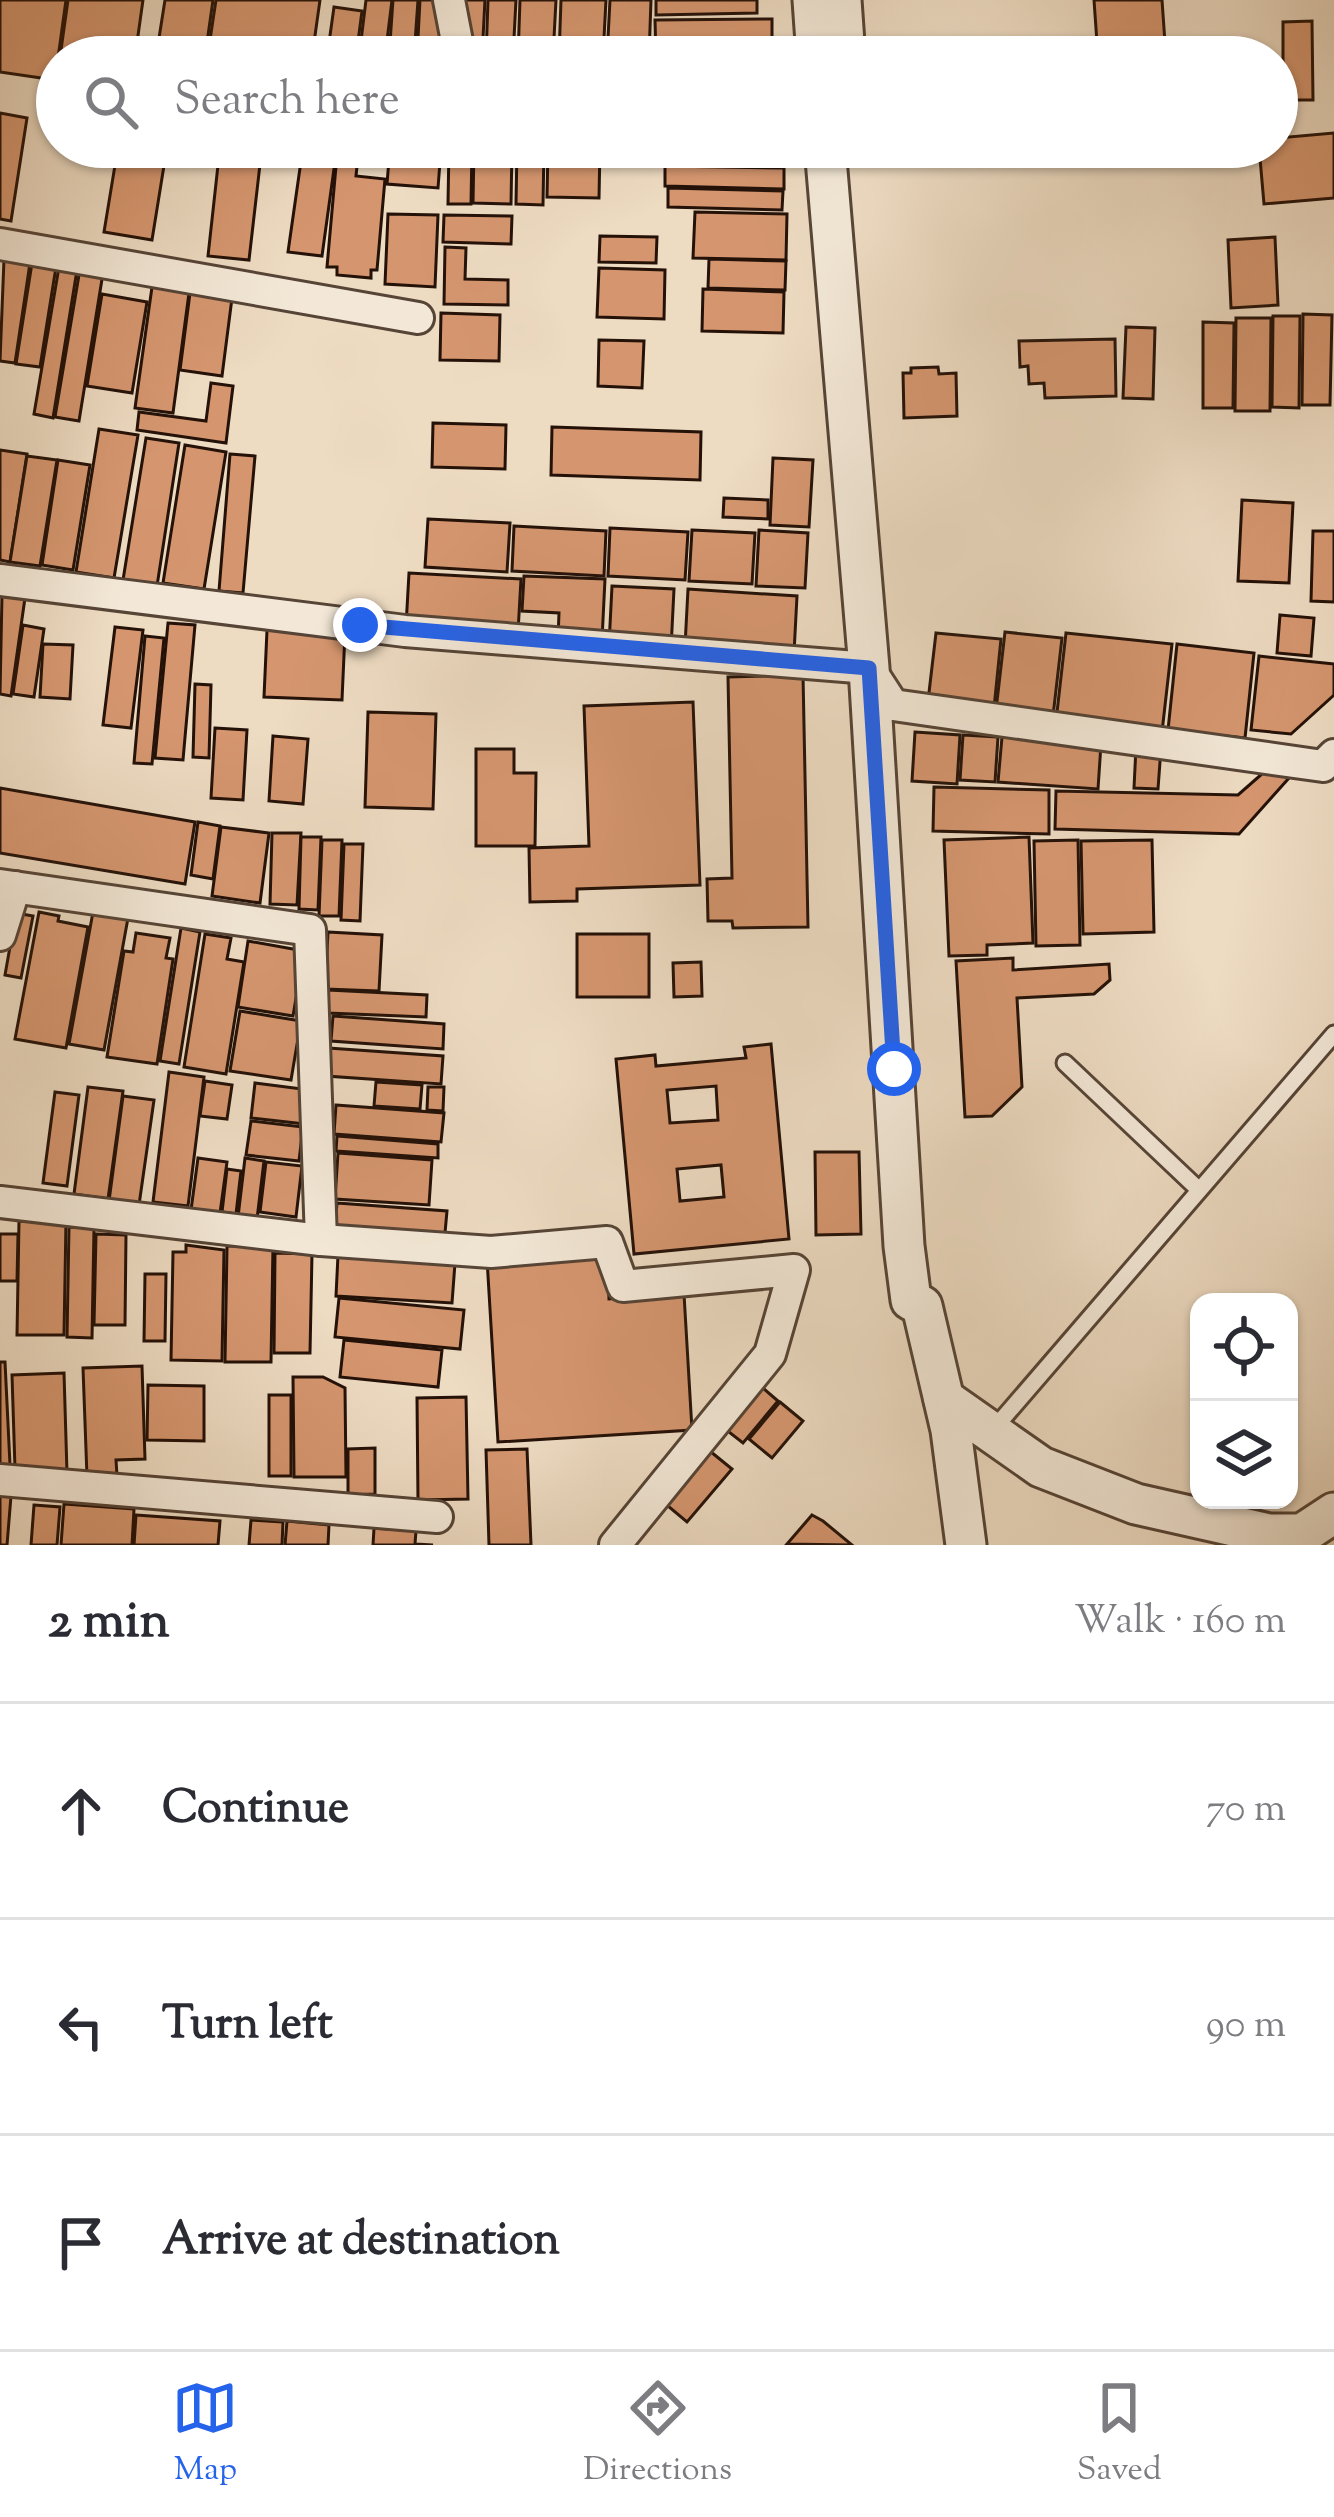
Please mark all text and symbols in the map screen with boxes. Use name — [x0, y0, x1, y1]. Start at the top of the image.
search box — [36, 36, 1298, 168]
icon: search — [78, 69, 144, 135]
text: Search here — [174, 70, 400, 135]
route end — [333, 598, 387, 652]
route start — [867, 1042, 921, 1096]
map controls — [1190, 1293, 1298, 1509]
button: locate — [1190, 1293, 1298, 1401]
button: layers — [1190, 1401, 1298, 1509]
text: 2 min — [48, 1587, 170, 1660]
text: Walk · 160 m — [1074, 1595, 1286, 1651]
icon: ahead — [48, 1778, 114, 1844]
text: Continue — [162, 1778, 349, 1843]
text: 70 m — [1206, 1783, 1286, 1839]
icon: left — [48, 1994, 114, 2060]
text: Turn left — [162, 1994, 333, 2059]
text: 90 m — [1206, 1999, 1286, 2055]
icon: arrive — [48, 2210, 114, 2276]
text: Arrive at destination — [162, 2210, 560, 2275]
tab: Map — [172, 2375, 238, 2495]
tab: Directions — [583, 2375, 732, 2495]
tab: Saved — [1077, 2375, 1162, 2495]

